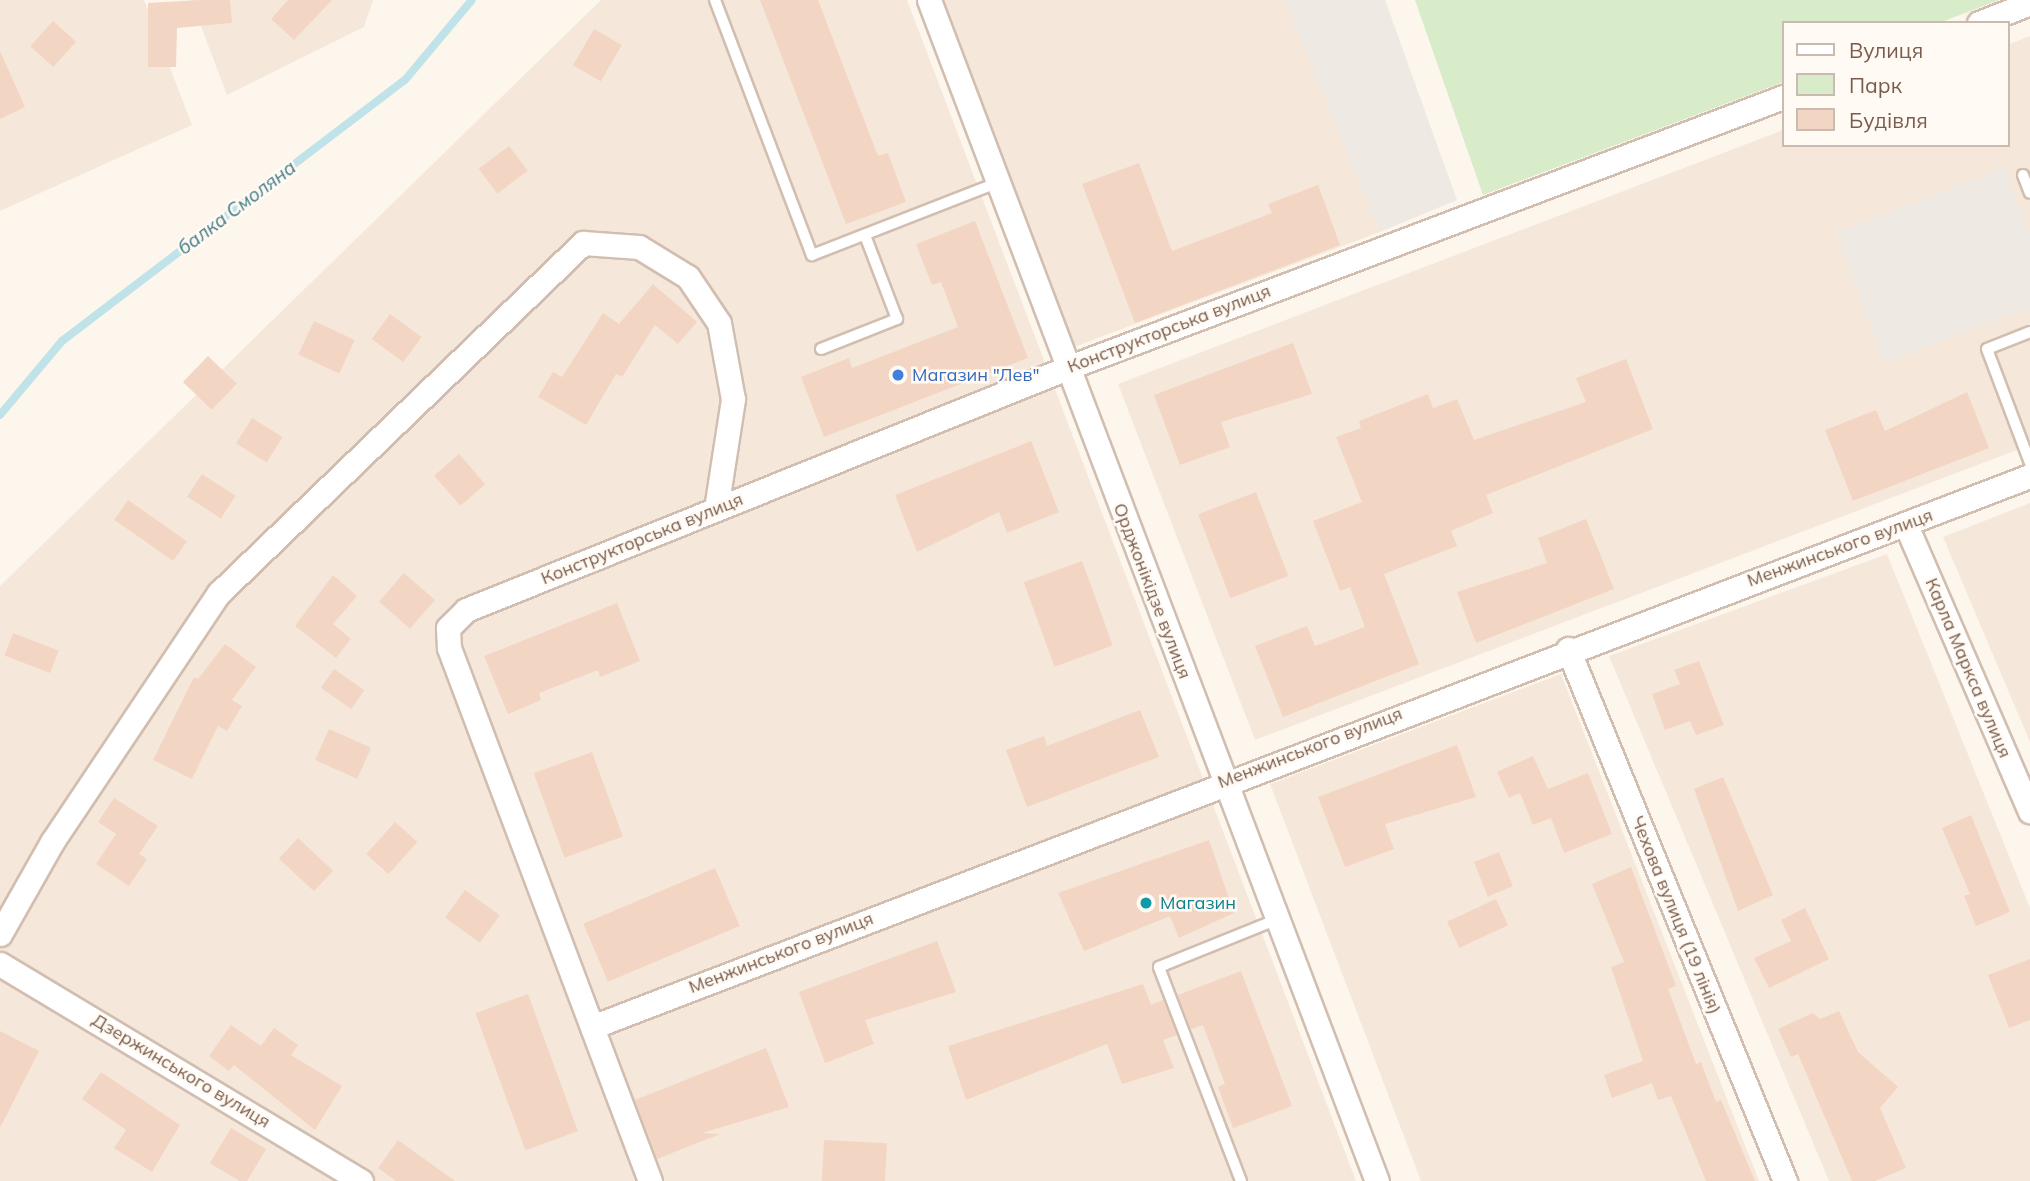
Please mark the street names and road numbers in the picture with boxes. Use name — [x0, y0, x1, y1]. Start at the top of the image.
street label: Конструкторська вулиця — [1064, 280, 1274, 378]
street label: Конструкторська вулиця — [538, 489, 746, 589]
street label: Орджонікідзе вулиця — [1109, 500, 1195, 682]
street label: Менжинського вулиця — [1744, 504, 1936, 592]
street label: Карла Маркса вулиця — [1920, 575, 2016, 761]
street label: Менжинського вулиця — [1215, 703, 1405, 793]
street label: Чехова вулиця (19 лiнiя) — [1626, 813, 1726, 1017]
street label: Менжинського вулиця — [686, 908, 876, 998]
street label: Дзержинського вулиця — [88, 1009, 274, 1133]

